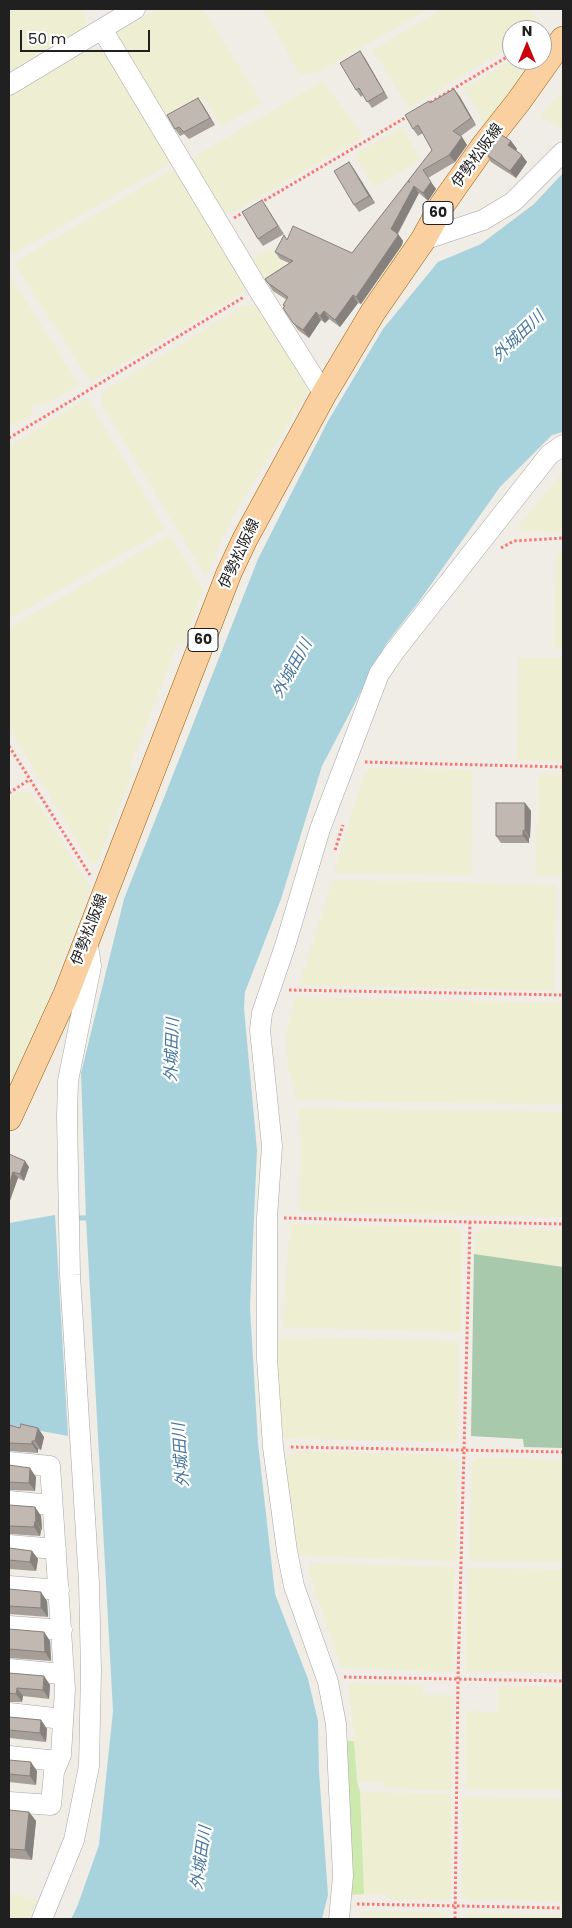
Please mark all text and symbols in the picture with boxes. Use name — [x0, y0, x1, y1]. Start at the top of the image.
scale bar — [22, 20, 152, 52]
north arrow — [502, 20, 552, 70]
text: N — [522, 21, 532, 41]
text: 50 m — [28, 28, 66, 49]
street label: 伊勢松阪線 — [449, 120, 507, 192]
road number: 60 — [423, 202, 453, 224]
water label: 外城田川 — [489, 308, 549, 366]
street label: 伊勢松阪線 — [216, 516, 264, 592]
road number: 60 — [188, 628, 218, 652]
water label: 外城田川 — [269, 636, 317, 702]
street label: 伊勢松阪線 — [68, 892, 112, 968]
water label: 外城田川 — [162, 1018, 184, 1082]
water label: 外城田川 — [170, 1422, 194, 1488]
water label: 外城田川 — [188, 1825, 216, 1891]

